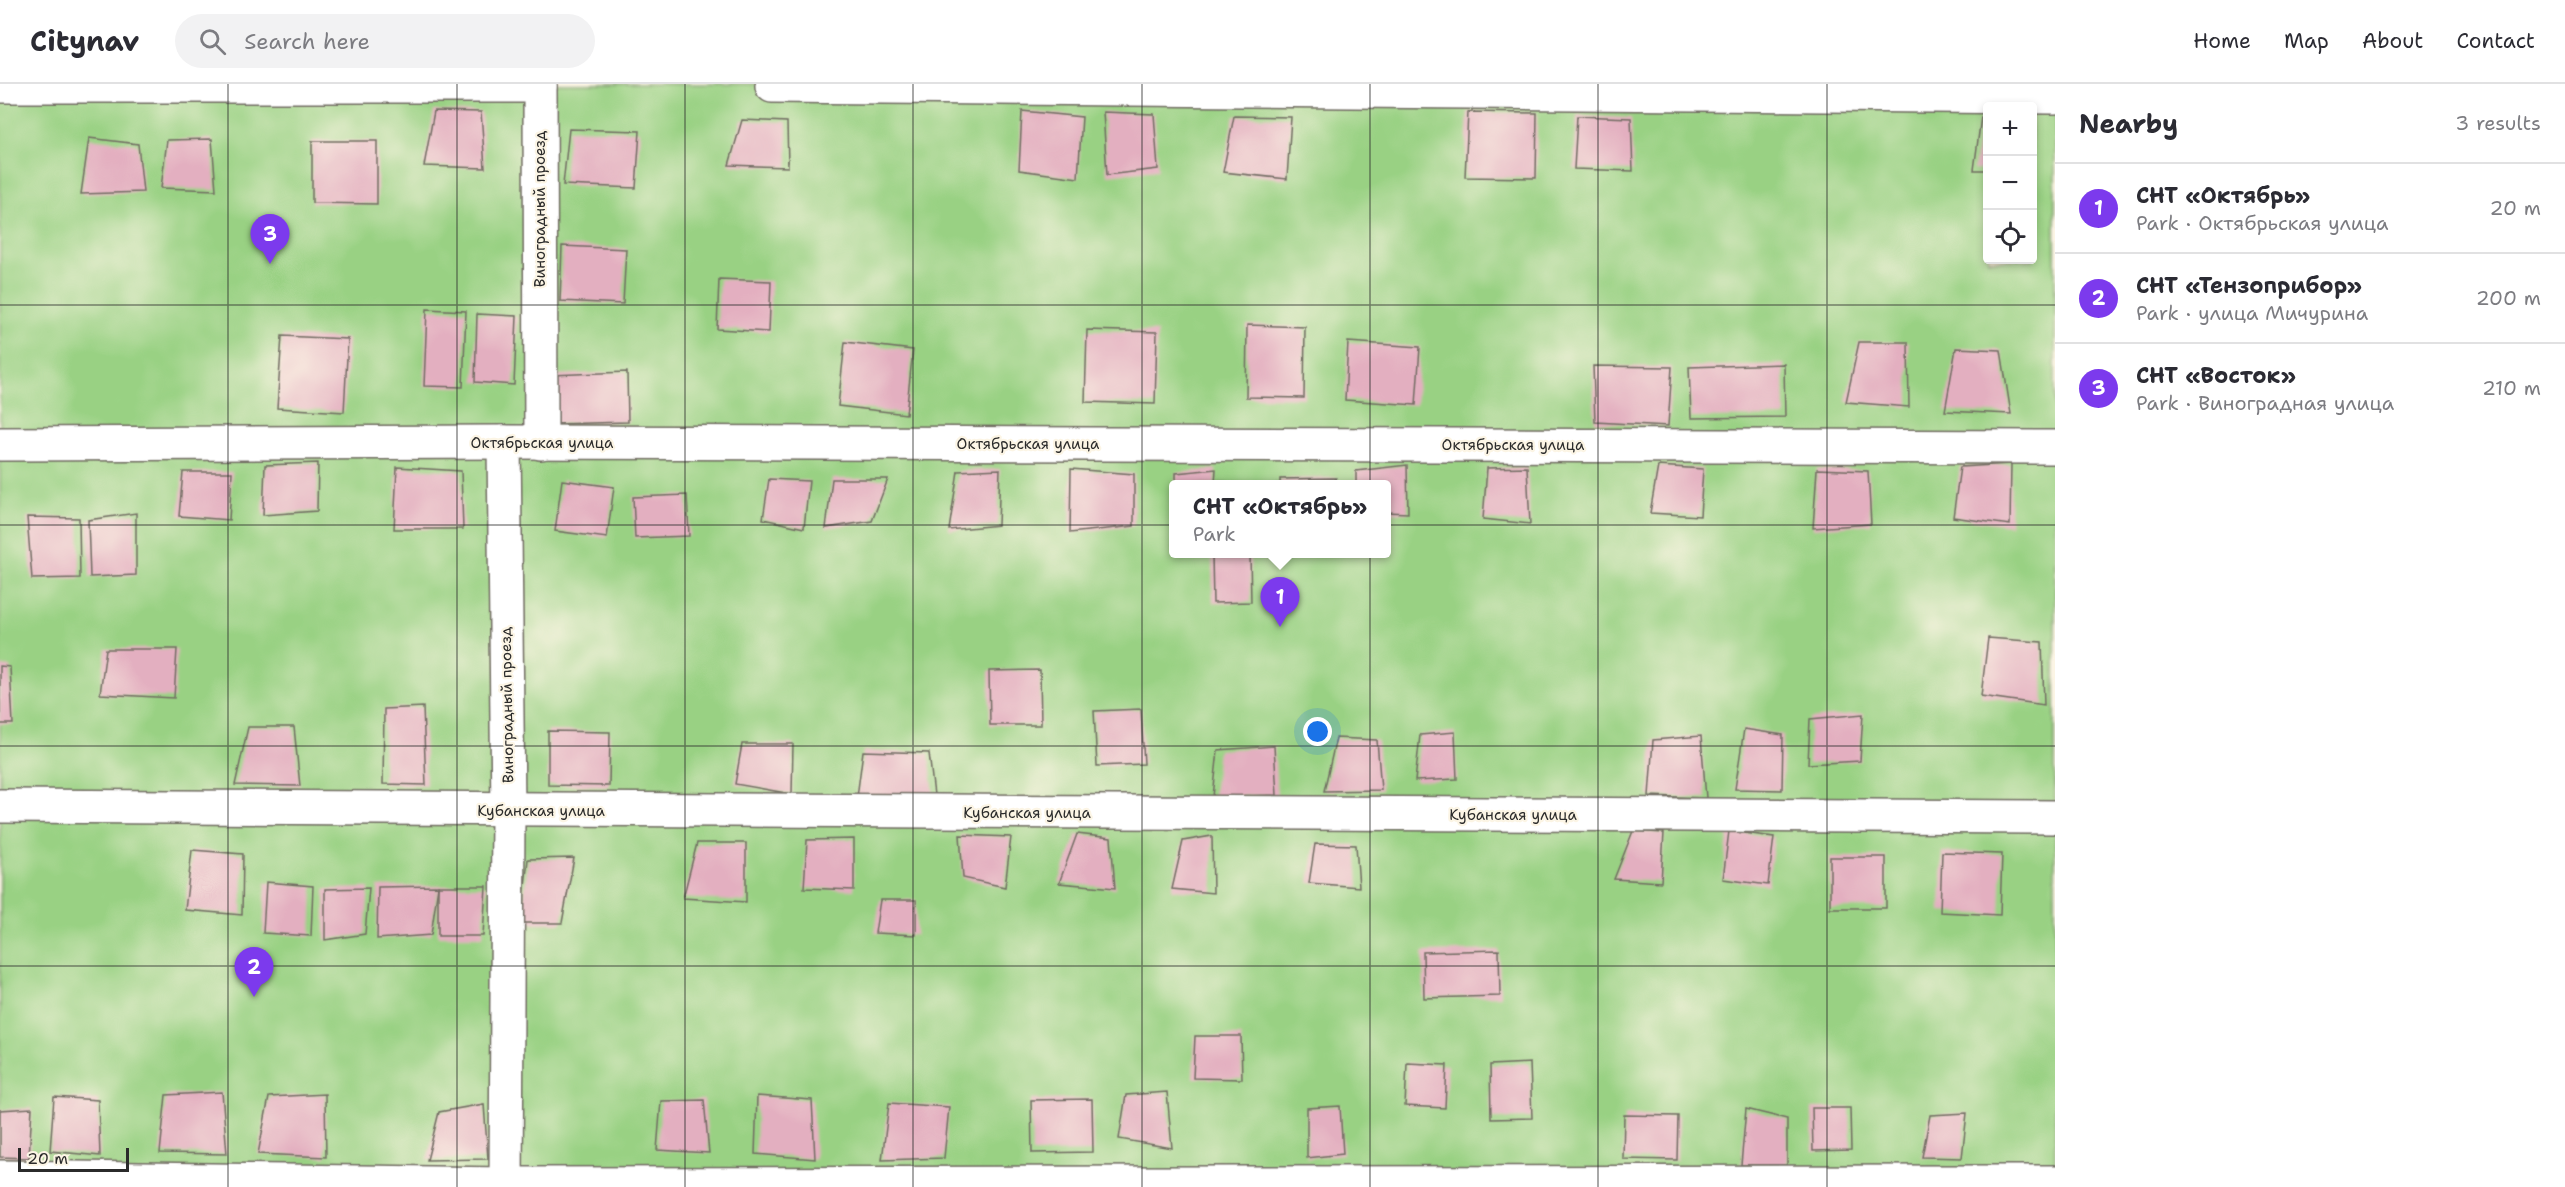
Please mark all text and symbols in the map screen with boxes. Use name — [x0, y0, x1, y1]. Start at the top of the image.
search box — [175, 14, 595, 68]
text: Citynav — [30, 22, 139, 60]
icon: search — [196, 25, 229, 58]
text: Search here — [244, 27, 370, 56]
text: Home — [2193, 27, 2251, 55]
text: Map — [2284, 27, 2329, 55]
text: About — [2362, 27, 2423, 55]
text: Contact — [2456, 27, 2535, 55]
map controls — [1983, 102, 2037, 264]
button: + — [1983, 102, 2037, 156]
text: Nearby — [2079, 106, 2178, 141]
text: 3 results — [2455, 110, 2541, 136]
street label: Виноградный проезд — [530, 130, 550, 287]
button: − — [1983, 156, 2037, 210]
text: СНТ «Октябрь» — [2136, 181, 2310, 210]
text: 1 — [2094, 195, 2103, 221]
text: 20 m — [2490, 195, 2541, 221]
button: locate — [1983, 210, 2037, 264]
text: Park · Октябрьская улица — [2136, 210, 2389, 236]
pin: 3 — [250, 214, 290, 264]
text: СНТ «Тензоприбор» — [2136, 271, 2362, 300]
text: 2 — [2092, 285, 2106, 311]
text: 200 m — [2476, 285, 2541, 311]
text: Park · улица Мичурина — [2136, 300, 2368, 326]
text: СНТ «Восток» — [2136, 361, 2296, 390]
text: 3 — [2092, 375, 2106, 401]
text: 210 m — [2482, 375, 2541, 401]
text: Park · Виноградная улица — [2136, 390, 2394, 416]
street label: Октябрьская улица — [471, 433, 614, 453]
street label: Октябрьская улица — [957, 434, 1100, 454]
street label: Октябрьская улица — [1442, 435, 1585, 455]
popup — [1169, 480, 1391, 558]
text: СНТ «Октябрь» — [1193, 492, 1367, 521]
text: Park — [1193, 521, 1236, 547]
pin: 1 — [1260, 578, 1300, 627]
street label: Виноградный проезд — [496, 626, 518, 783]
your location — [1303, 717, 1332, 746]
street label: Кубанская улица — [477, 801, 606, 821]
street label: Кубанская улица — [963, 803, 1092, 823]
street label: Кубанская улица — [1449, 805, 1578, 825]
pin: 2 — [234, 948, 274, 997]
scale bar — [18, 1145, 129, 1172]
text: 20 m — [27, 1148, 68, 1169]

